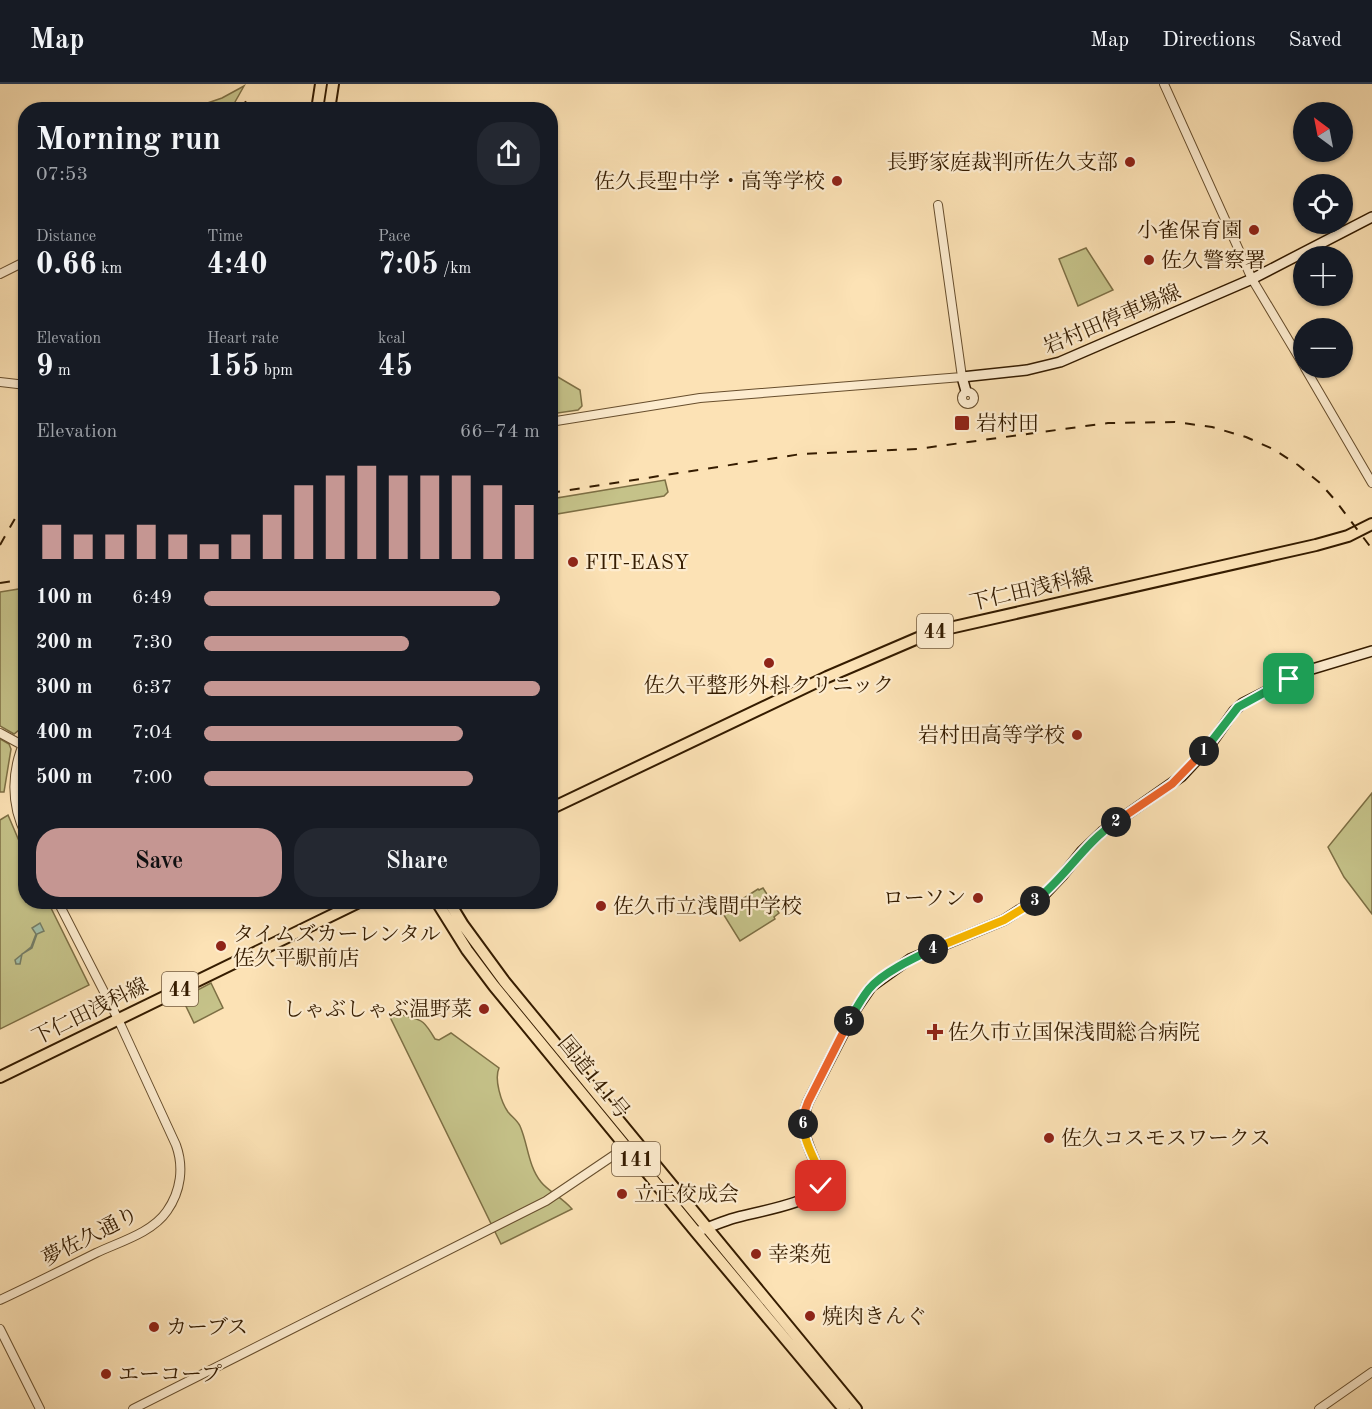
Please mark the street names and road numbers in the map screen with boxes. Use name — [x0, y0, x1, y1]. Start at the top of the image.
street label: 岩村田停車場線 — [1040, 280, 1184, 359]
street label: 下仁田浅科線 — [967, 564, 1095, 615]
road number: 44 — [917, 614, 953, 648]
road number: 44 — [162, 972, 198, 1006]
street label: 下仁田浅科線 — [29, 973, 152, 1049]
street label: 国道141号 — [553, 1031, 634, 1123]
road number: 141 — [612, 1142, 660, 1176]
street label: 夢佐久通り — [38, 1202, 142, 1271]

